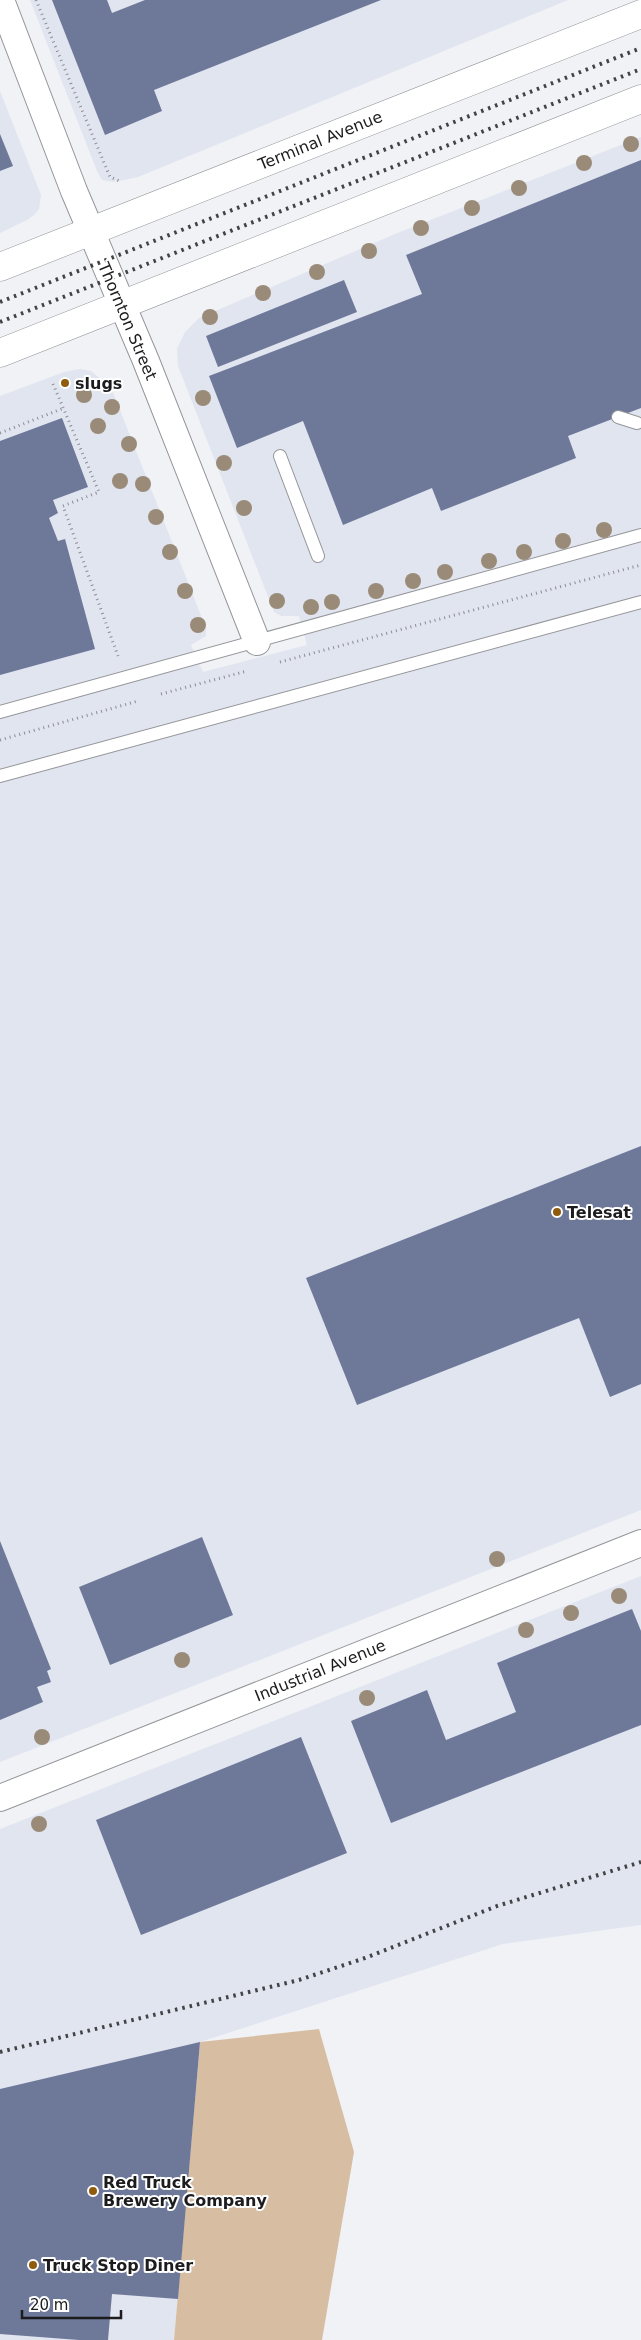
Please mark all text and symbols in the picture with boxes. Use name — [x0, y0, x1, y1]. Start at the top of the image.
street label: Terminal Avenue — [254, 107, 385, 174]
street label: Thornton Street — [94, 259, 161, 383]
place label: slugs — [75, 374, 122, 393]
marker: slugs — [59, 377, 71, 389]
place label: Telesat — [567, 1203, 631, 1222]
marker: Telesat — [551, 1206, 563, 1218]
street label: Industrial Avenue — [252, 1636, 388, 1705]
place label: Red Truck Brewery Company — [103, 2173, 268, 2210]
marker: Red Truck Brewery Company — [87, 2185, 99, 2197]
place label: Truck Stop Diner — [43, 2256, 193, 2275]
marker: Truck Stop Diner — [27, 2259, 39, 2271]
scale bar — [22, 2288, 121, 2320]
text: 20 m — [30, 2296, 68, 2314]

